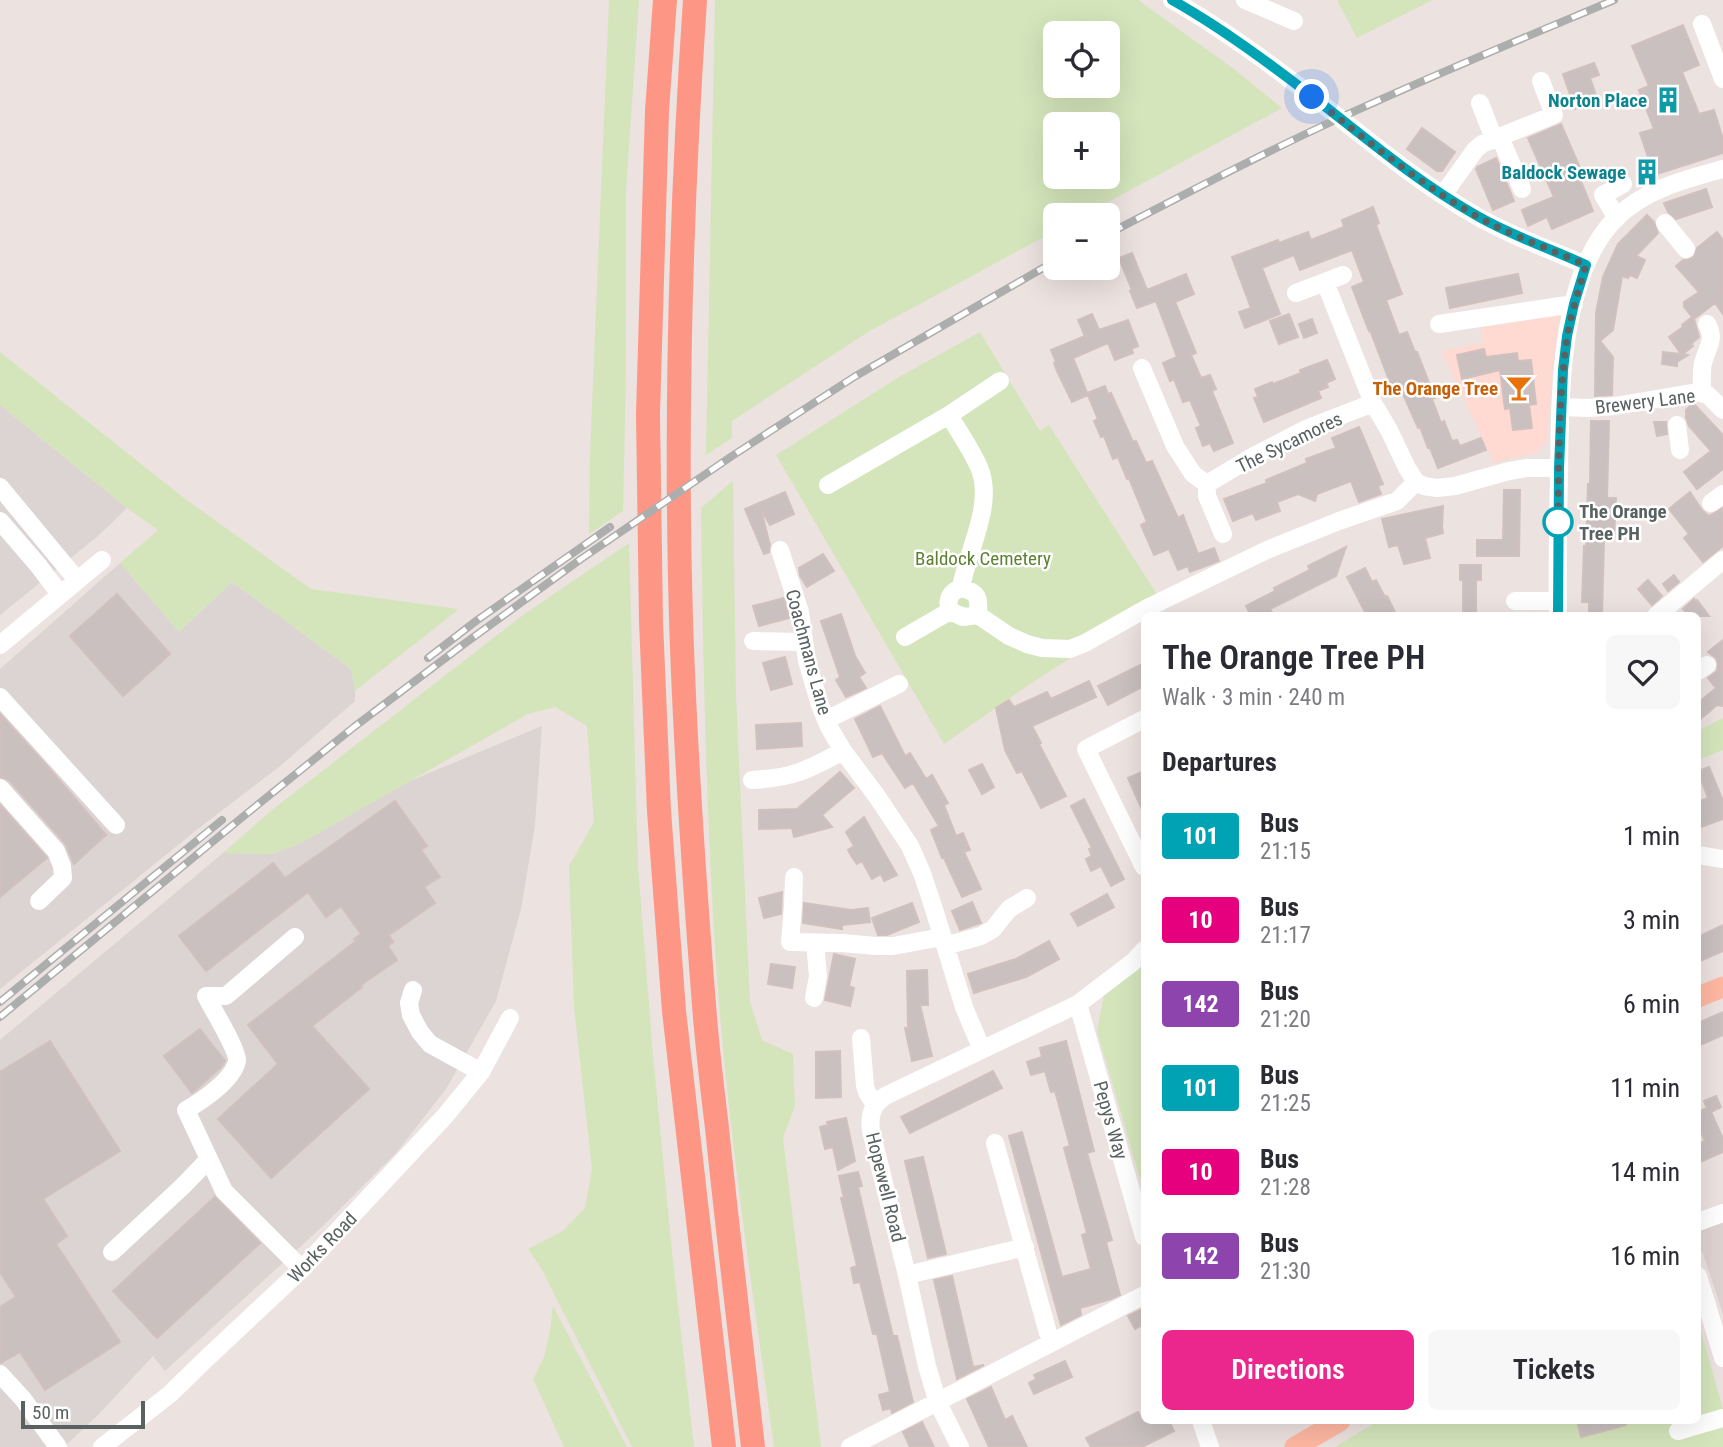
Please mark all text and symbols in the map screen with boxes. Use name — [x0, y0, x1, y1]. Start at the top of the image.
map controls — [1043, 21, 1120, 280]
button: locate — [1043, 21, 1120, 98]
your location — [1294, 79, 1329, 114]
building icon: Norton Place — [1653, 85, 1683, 115]
place label: Norton Place — [1548, 89, 1647, 112]
button: + — [1043, 112, 1120, 189]
building icon: Baldock Sewage — [1632, 157, 1662, 187]
place label: Baldock Sewage — [1502, 161, 1626, 184]
button: − — [1043, 203, 1120, 280]
bar icon: The Orange Tree — [1504, 373, 1534, 403]
place label: The Orange Tree — [1373, 377, 1498, 400]
street label: Brewery Lane — [1594, 384, 1696, 419]
street label: The Sycamores — [1233, 407, 1346, 478]
place label: The Orange Tree PH — [1579, 500, 1667, 545]
marker: The Orange Tree PH — [1543, 507, 1573, 537]
park label: Baldock Cemetery — [915, 547, 1051, 570]
street label: Coachmans Lane — [781, 587, 836, 718]
button: heart — [1606, 635, 1680, 709]
text: The Orange Tree PH — [1162, 638, 1425, 677]
text: Walk · 3 min · 240 m — [1162, 684, 1345, 711]
text: Departures — [1162, 747, 1277, 777]
text: Bus — [1260, 808, 1299, 838]
text: 1 min — [1623, 821, 1680, 851]
text: 101 — [1182, 822, 1219, 850]
text: 21:15 — [1260, 838, 1311, 865]
text: Bus — [1260, 892, 1299, 922]
text: 3 min — [1623, 905, 1680, 935]
text: 10 — [1188, 906, 1213, 934]
text: 21:17 — [1260, 922, 1311, 949]
text: Bus — [1260, 976, 1299, 1006]
text: 6 min — [1623, 989, 1680, 1019]
text: 142 — [1182, 990, 1219, 1018]
text: 21:20 — [1260, 1006, 1311, 1033]
text: Bus — [1260, 1060, 1299, 1090]
text: 11 min — [1610, 1073, 1680, 1103]
text: 101 — [1182, 1074, 1219, 1102]
street label: Pepys Way — [1088, 1078, 1133, 1162]
text: 21:25 — [1260, 1090, 1311, 1117]
street label: Hopewell Road — [861, 1130, 910, 1244]
text: Bus — [1260, 1144, 1299, 1174]
text: 14 min — [1610, 1157, 1680, 1187]
text: 10 — [1188, 1158, 1213, 1186]
text: 21:28 — [1260, 1174, 1311, 1201]
street label: Works Road — [283, 1207, 362, 1287]
text: Bus — [1260, 1228, 1299, 1258]
text: 16 min — [1610, 1241, 1680, 1271]
text: 142 — [1182, 1242, 1219, 1270]
text: 21:30 — [1260, 1258, 1311, 1285]
button: Directions — [1162, 1330, 1414, 1410]
button: Tickets — [1428, 1330, 1680, 1410]
scale bar — [21, 1398, 145, 1430]
text: 50 m — [32, 1401, 69, 1424]

